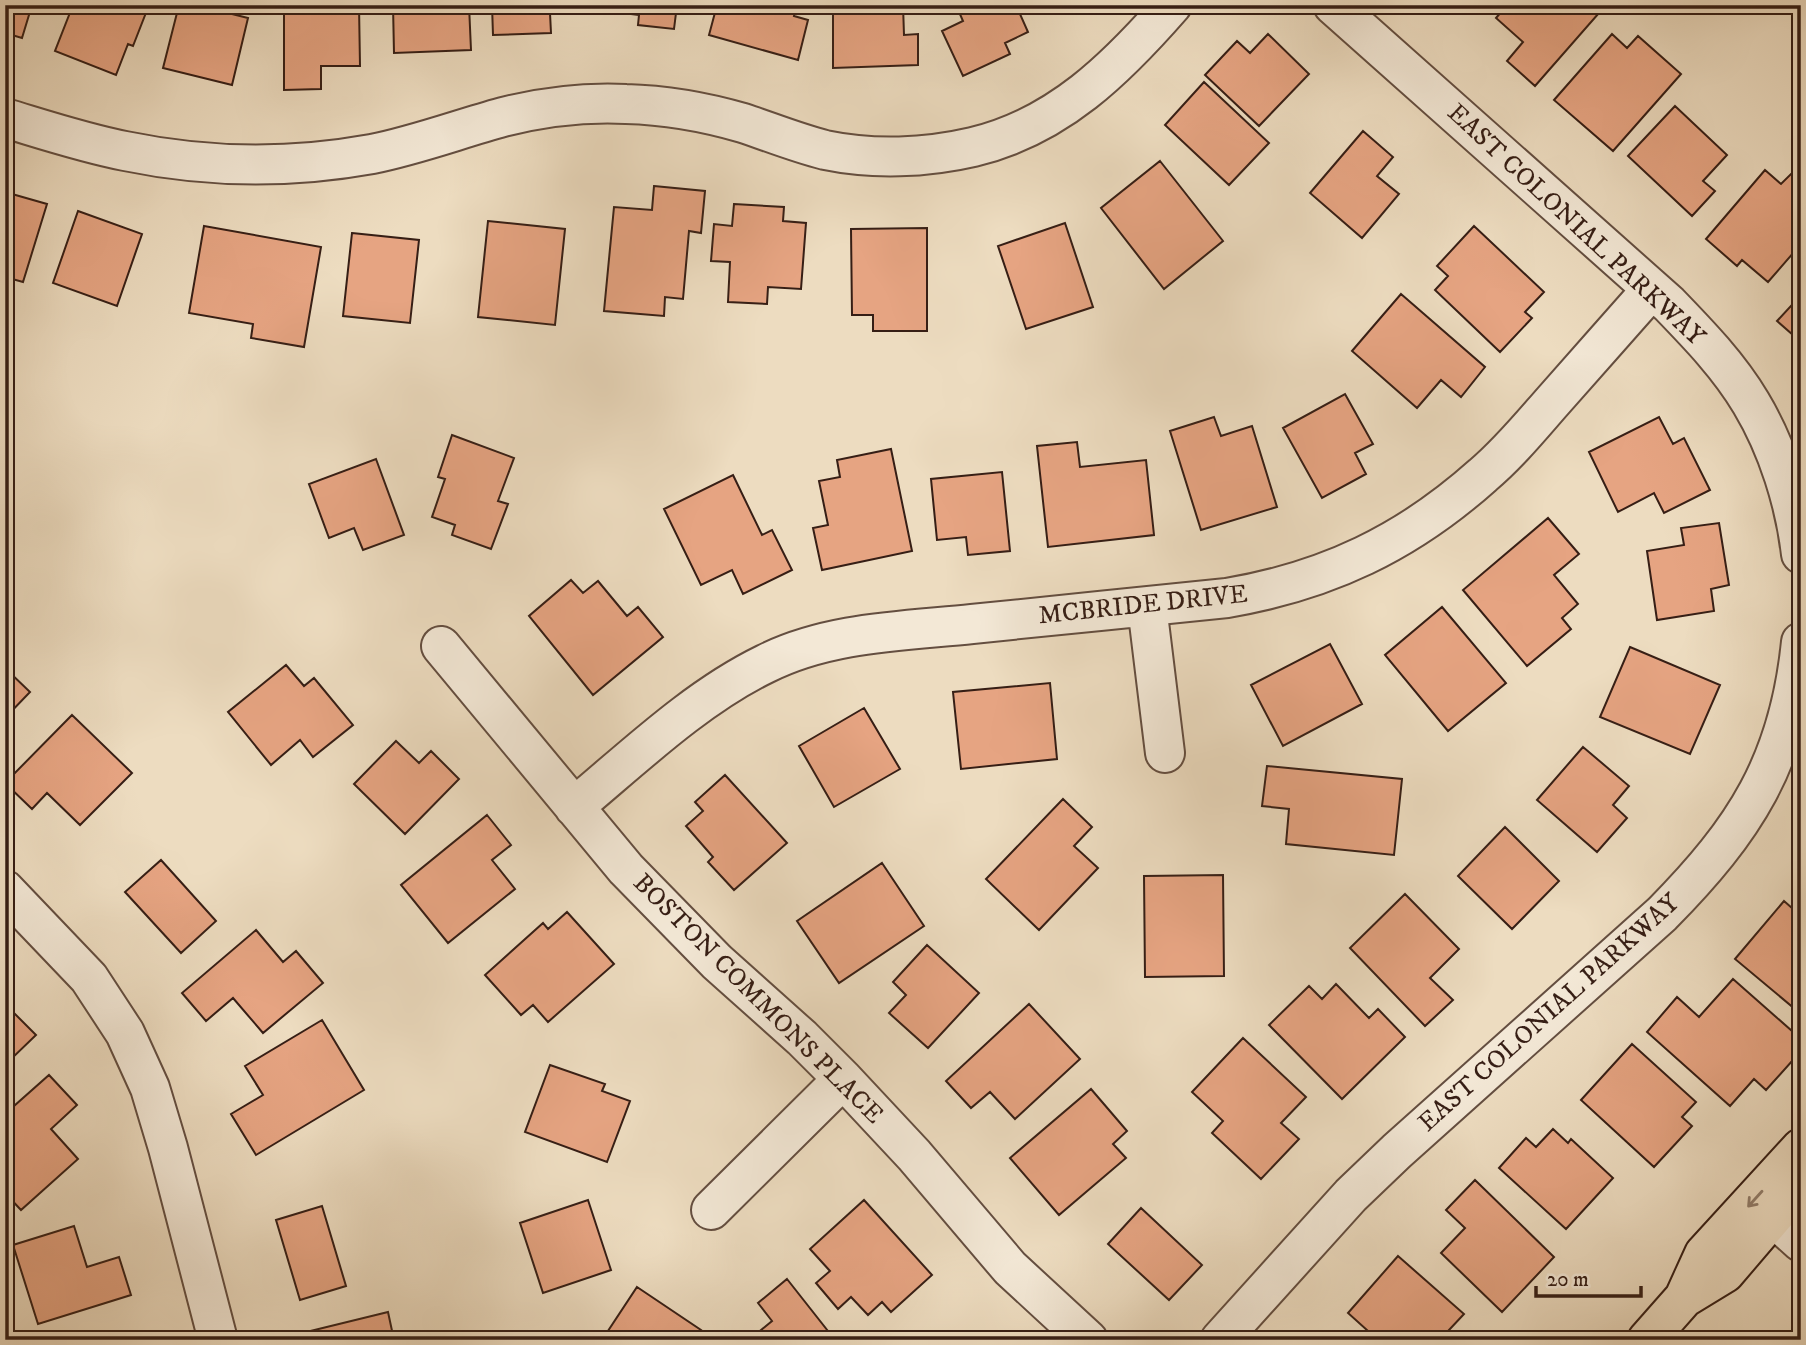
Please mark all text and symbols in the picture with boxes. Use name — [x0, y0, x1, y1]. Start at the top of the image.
street label: EAST COLONIAL PARKWAY — [1440, 97, 1712, 354]
street label: MCBRIDE DRIVE — [1037, 578, 1249, 632]
street label: BOSTON COMMONS PLACE — [626, 867, 890, 1131]
street label: EAST COLONIAL PARKWAY — [1411, 886, 1687, 1139]
one-way arrow — [1747, 1189, 1763, 1207]
scale bar — [1536, 1254, 1642, 1298]
text: 20 m — [1547, 1267, 1589, 1293]

